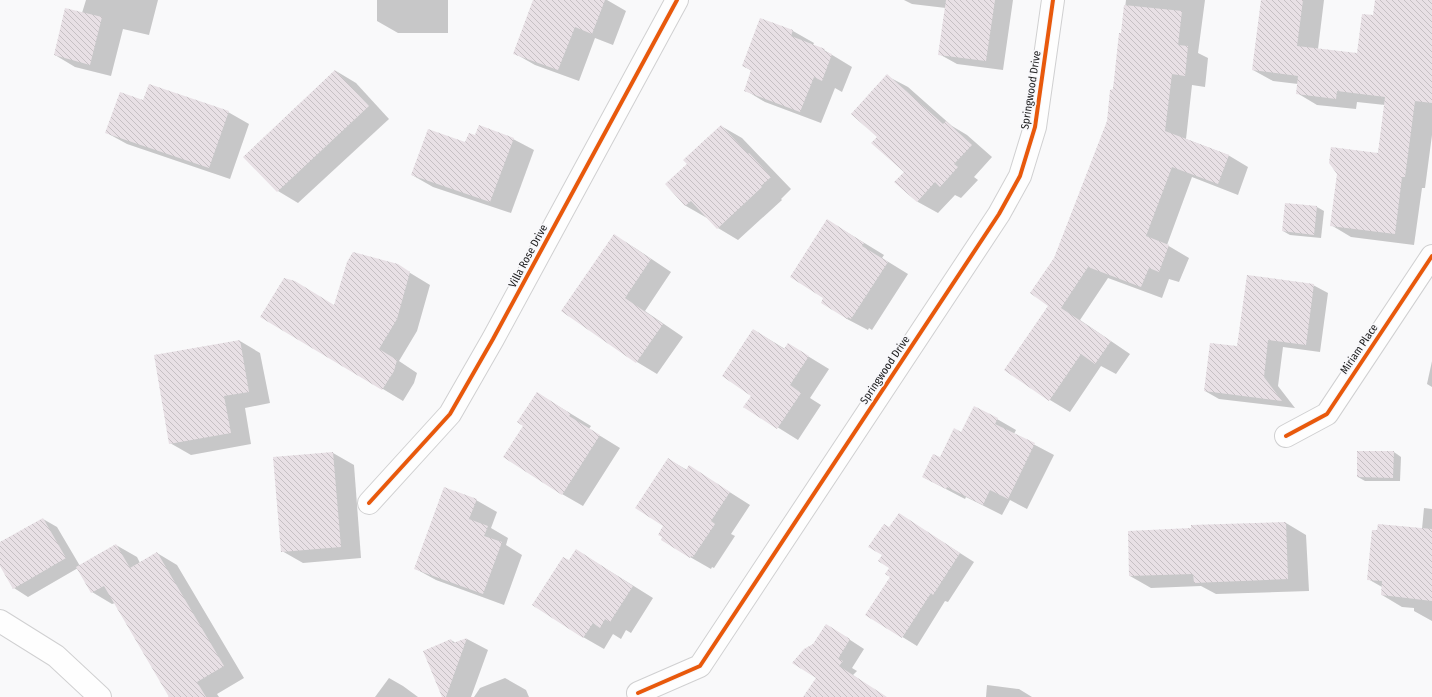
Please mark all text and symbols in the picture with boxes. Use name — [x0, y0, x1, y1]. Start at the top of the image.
street label: Springwood Drive — [1018, 50, 1044, 130]
street label: Villa Rose Drive — [506, 222, 550, 290]
street label: Miriam Place — [1338, 322, 1380, 376]
street label: Springwood Drive — [857, 333, 913, 407]

